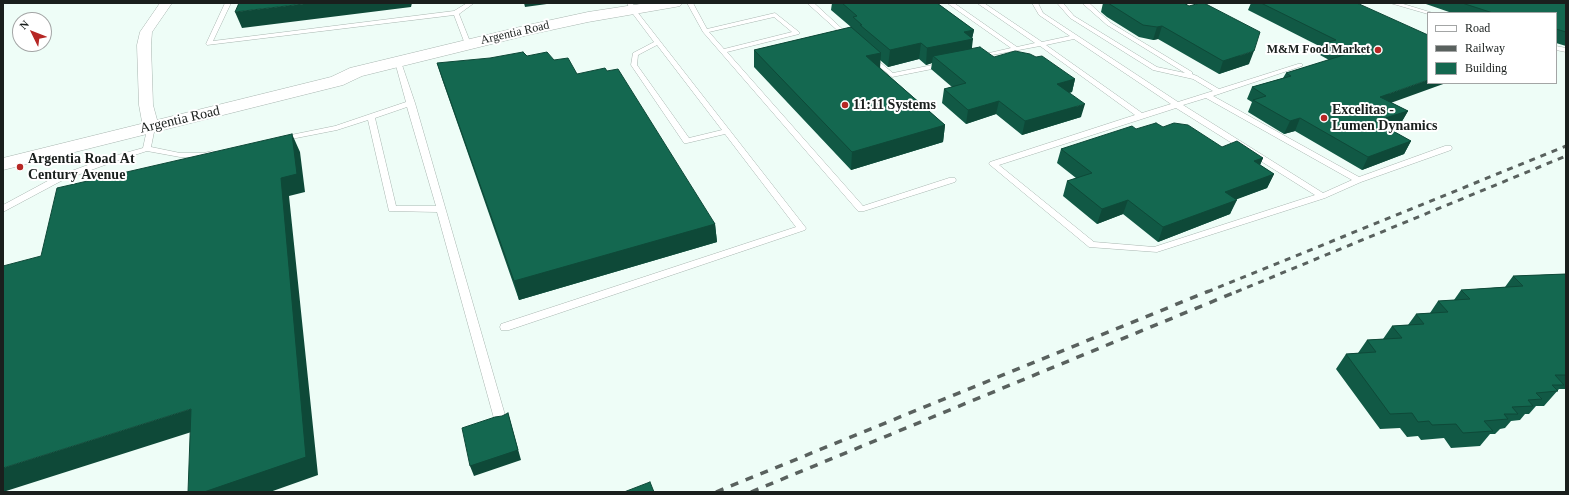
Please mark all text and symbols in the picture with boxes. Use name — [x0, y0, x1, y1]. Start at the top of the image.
north arrow — [12, 12, 52, 52]
legend — [1427, 12, 1557, 84]
text: N — [17, 18, 31, 32]
street label: Argentia Road — [479, 18, 551, 48]
text: Road — [1465, 21, 1490, 35]
text: Railway — [1465, 41, 1505, 55]
place label: M&M Food Market — [1267, 43, 1370, 57]
marker: M&M Food Market — [1373, 45, 1383, 55]
text: Building — [1465, 61, 1507, 75]
place label: 11:11 Systems — [853, 97, 936, 113]
marker: 11:11 Systems — [840, 100, 850, 110]
place label: Excelitas - Lumen Dynamics — [1332, 102, 1437, 134]
street label: Argentia Road — [138, 103, 222, 137]
marker: Excelitas - Lumen Dynamics — [1319, 113, 1329, 123]
place label: Argentia Road At Century Avenue — [28, 151, 135, 184]
marker: Argentia Road At Century Avenue — [15, 162, 25, 172]

